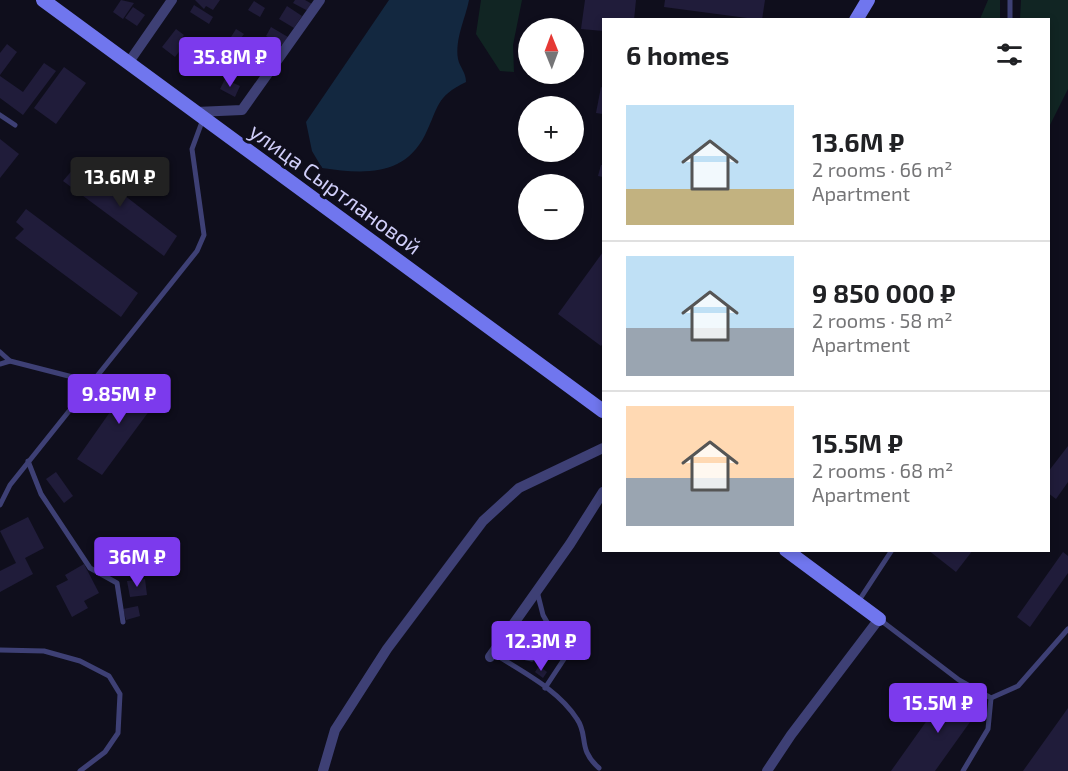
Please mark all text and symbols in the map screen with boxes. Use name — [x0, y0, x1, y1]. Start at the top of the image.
north arrow — [518, 18, 584, 84]
map controls — [518, 18, 584, 240]
pin: 35.8M ₽ — [175, 37, 285, 88]
icon: filters — [993, 38, 1026, 71]
text: 6 homes — [626, 39, 729, 70]
text: 35.8M ₽ — [193, 44, 267, 68]
button: + — [518, 96, 584, 162]
street label: улица Сыртлановой — [244, 117, 427, 260]
text: 13.6M ₽ — [812, 126, 904, 157]
icon: home — [674, 129, 746, 201]
pin: 13.6M ₽ — [65, 157, 175, 208]
text: 2 rooms · 66 m² — [812, 157, 953, 181]
text: 13.6M ₽ — [84, 164, 156, 188]
button: − — [518, 174, 584, 240]
text: Apartment — [812, 181, 910, 205]
text: 9 850 000 ₽ — [812, 277, 956, 308]
icon: home — [674, 280, 746, 352]
text: 2 rooms · 58 m² — [812, 308, 953, 332]
text: Apartment — [812, 332, 910, 356]
pin: 9.85M ₽ — [64, 374, 174, 425]
text: 9.85M ₽ — [82, 381, 156, 405]
text: 15.5M ₽ — [812, 427, 903, 458]
icon: home — [674, 430, 746, 502]
text: 2 rooms · 68 m² — [812, 458, 953, 482]
text: Apartment — [812, 482, 910, 506]
pin: 36M ₽ — [95, 537, 179, 588]
text: 36M ₽ — [108, 544, 166, 568]
pin: 12.3M ₽ — [486, 621, 596, 672]
text: 12.3M ₽ — [506, 628, 576, 652]
pin: 15.5M ₽ — [883, 683, 993, 734]
text: 15.5M ₽ — [903, 690, 973, 714]

